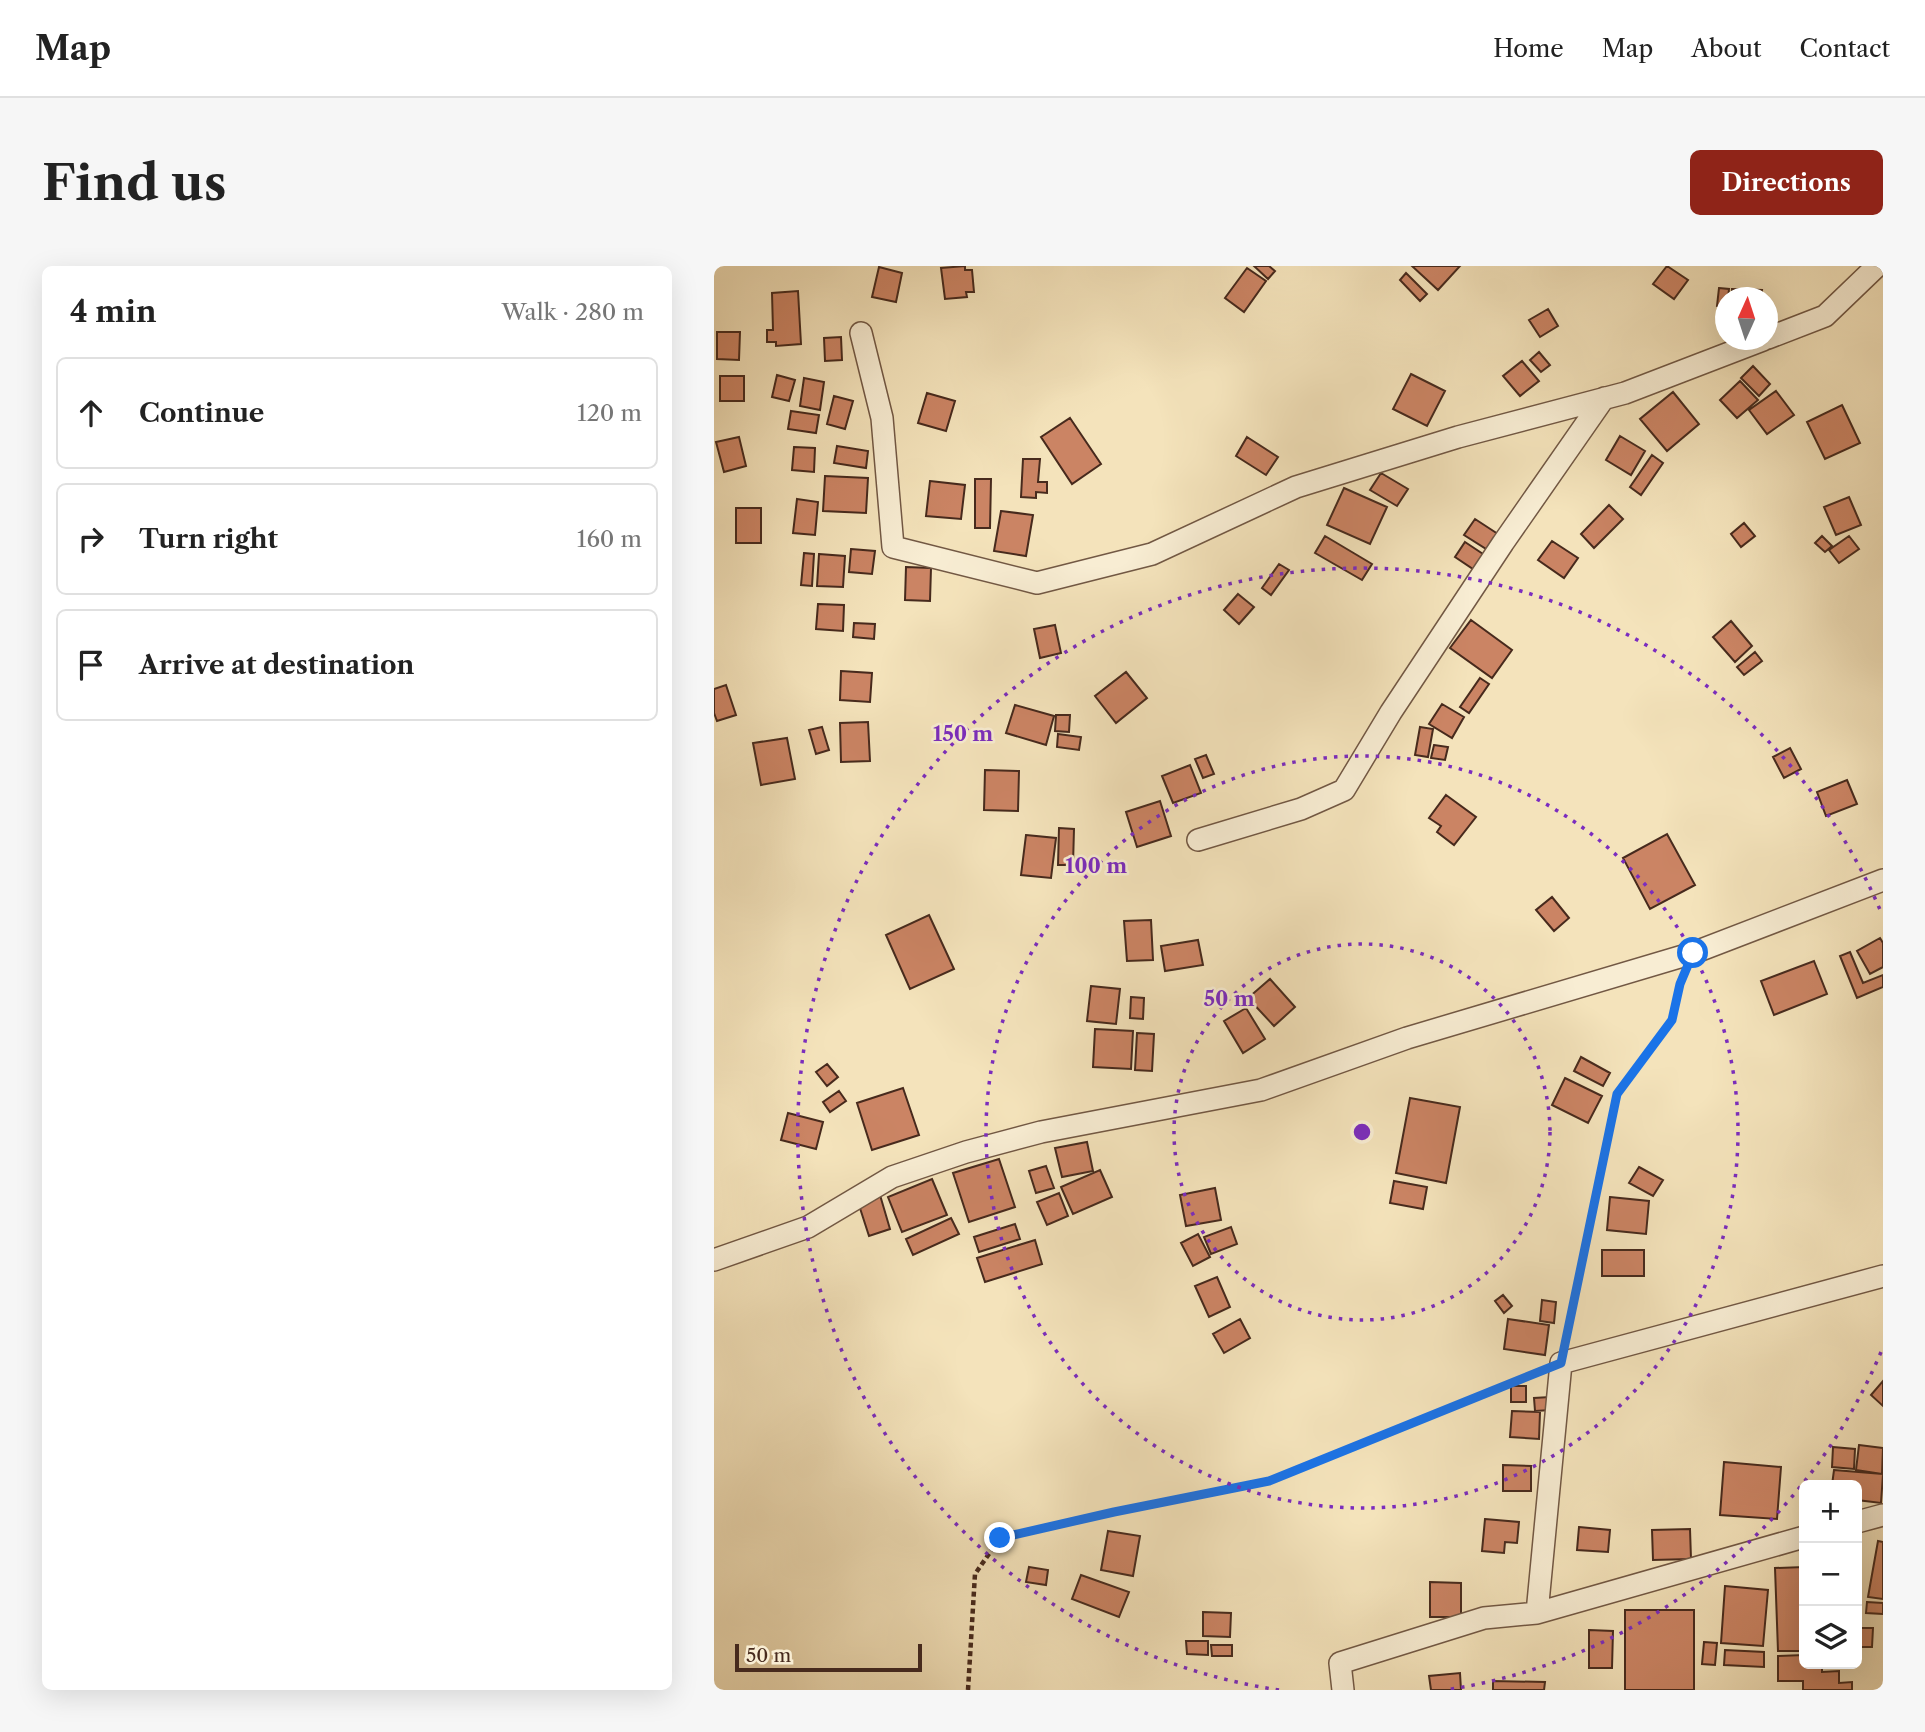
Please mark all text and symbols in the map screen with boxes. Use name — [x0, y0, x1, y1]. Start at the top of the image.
text: Map — [35, 28, 111, 69]
text: Home — [1493, 34, 1564, 63]
text: Map — [1602, 34, 1653, 63]
text: About — [1691, 34, 1762, 63]
text: Contact — [1800, 34, 1890, 63]
button: Directions — [1690, 150, 1883, 215]
text: Find us — [42, 152, 226, 213]
north arrow — [1715, 287, 1778, 350]
text: 4 min — [70, 293, 156, 330]
text: Walk · 280 m — [501, 298, 644, 326]
icon: ahead — [72, 394, 110, 432]
text: Continue — [139, 397, 264, 429]
text: 120 m — [577, 399, 642, 427]
icon: right — [72, 520, 110, 558]
text: Turn right — [139, 523, 278, 555]
text: 160 m — [577, 525, 642, 553]
icon: arrive — [72, 646, 110, 684]
text: Arrive at destination — [139, 649, 414, 681]
text: 150 m — [933, 721, 993, 746]
text: 100 m — [1065, 853, 1127, 878]
route start — [1677, 937, 1708, 968]
text: 50 m — [1203, 986, 1255, 1011]
centre of rings — [1350, 1120, 1374, 1144]
map controls — [1799, 1480, 1862, 1669]
button: + — [1799, 1480, 1862, 1543]
route end — [984, 1522, 1015, 1553]
button: − — [1799, 1543, 1862, 1606]
button: layers — [1799, 1606, 1862, 1669]
scale bar — [735, 1641, 922, 1673]
text: 50 m — [746, 1644, 791, 1667]

